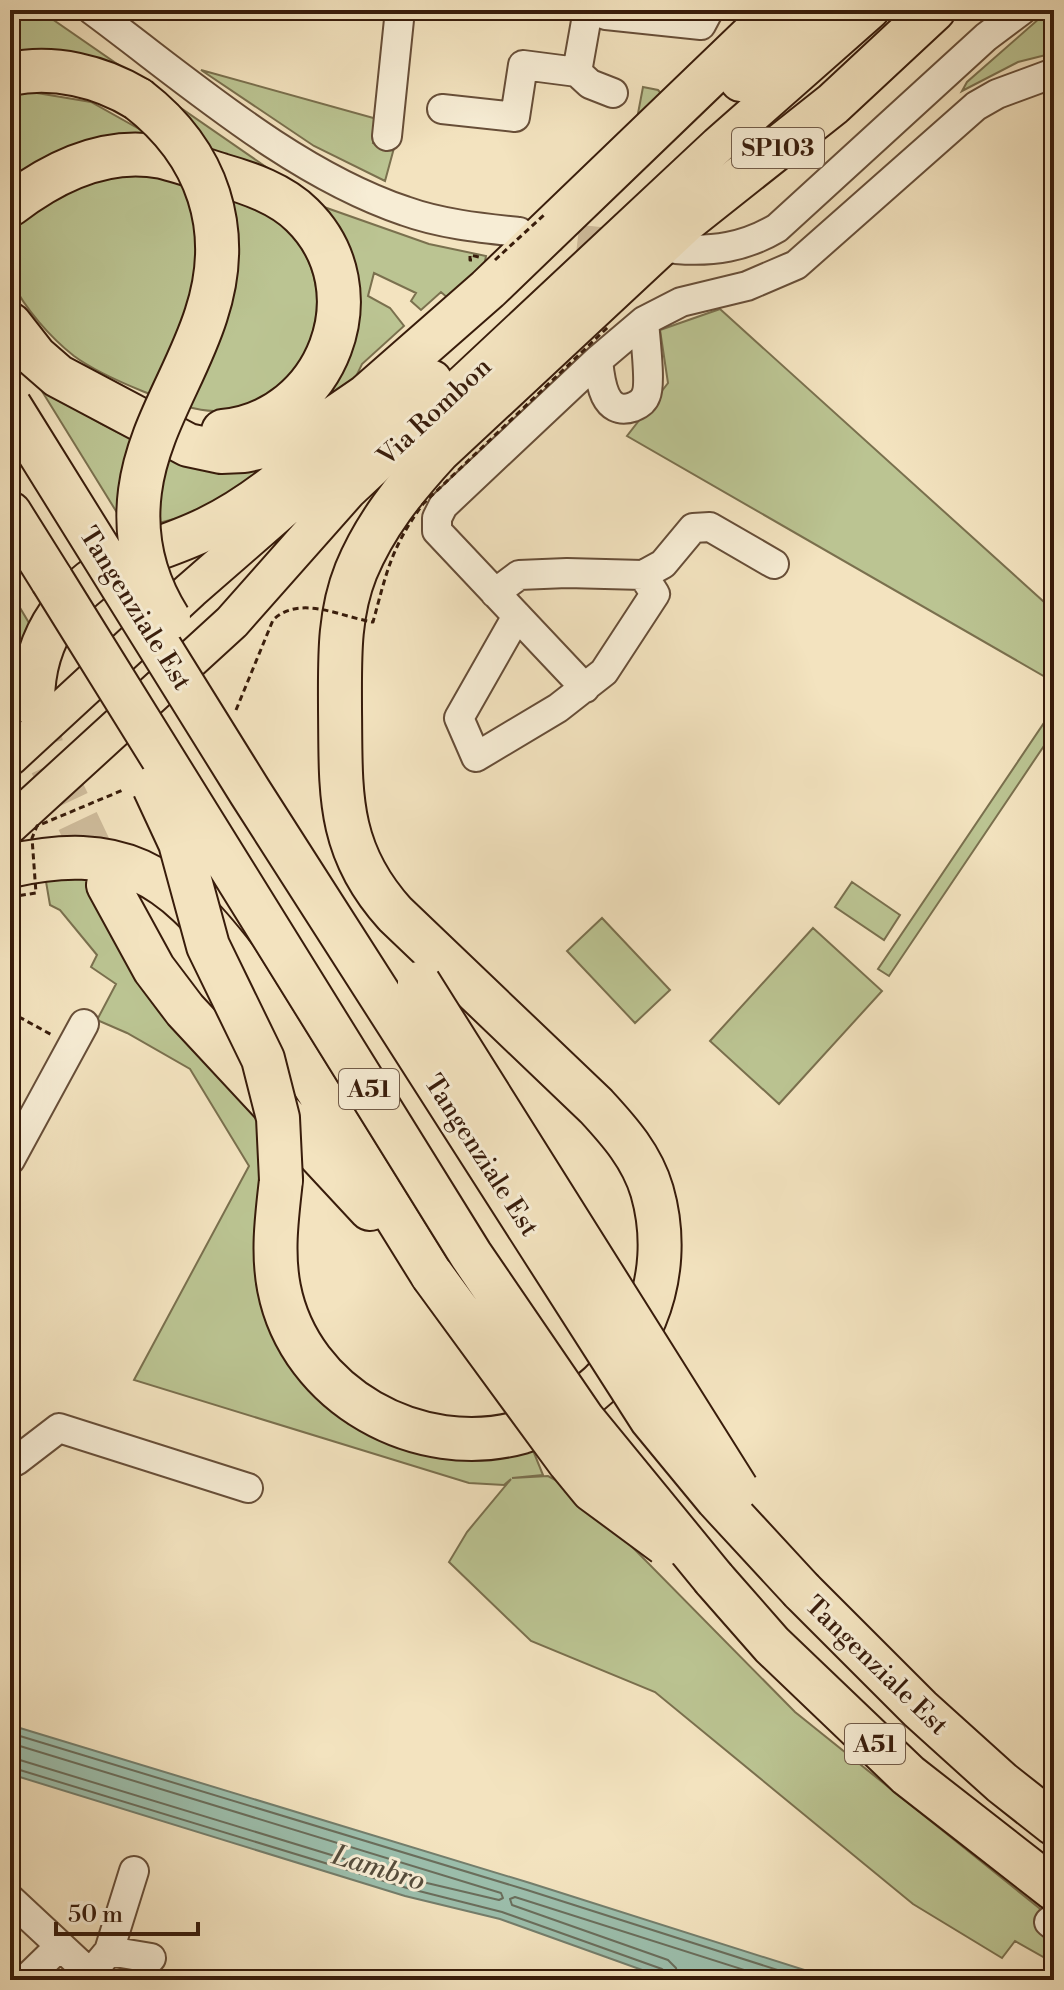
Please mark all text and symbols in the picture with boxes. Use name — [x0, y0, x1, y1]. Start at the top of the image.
road number: SP103 — [732, 128, 824, 168]
street label: Via Rombon — [370, 351, 498, 473]
street label: Tangenziale Est — [72, 521, 198, 696]
road number: A51 — [339, 1069, 399, 1109]
street label: Tangenziale Est — [417, 1069, 545, 1242]
street label: Tangenziale Est — [798, 1589, 954, 1742]
road number: A51 — [845, 1724, 905, 1764]
water label: Lambro — [327, 1837, 429, 1899]
scale bar — [56, 1886, 198, 1936]
text: 50 m — [68, 1900, 123, 1930]

